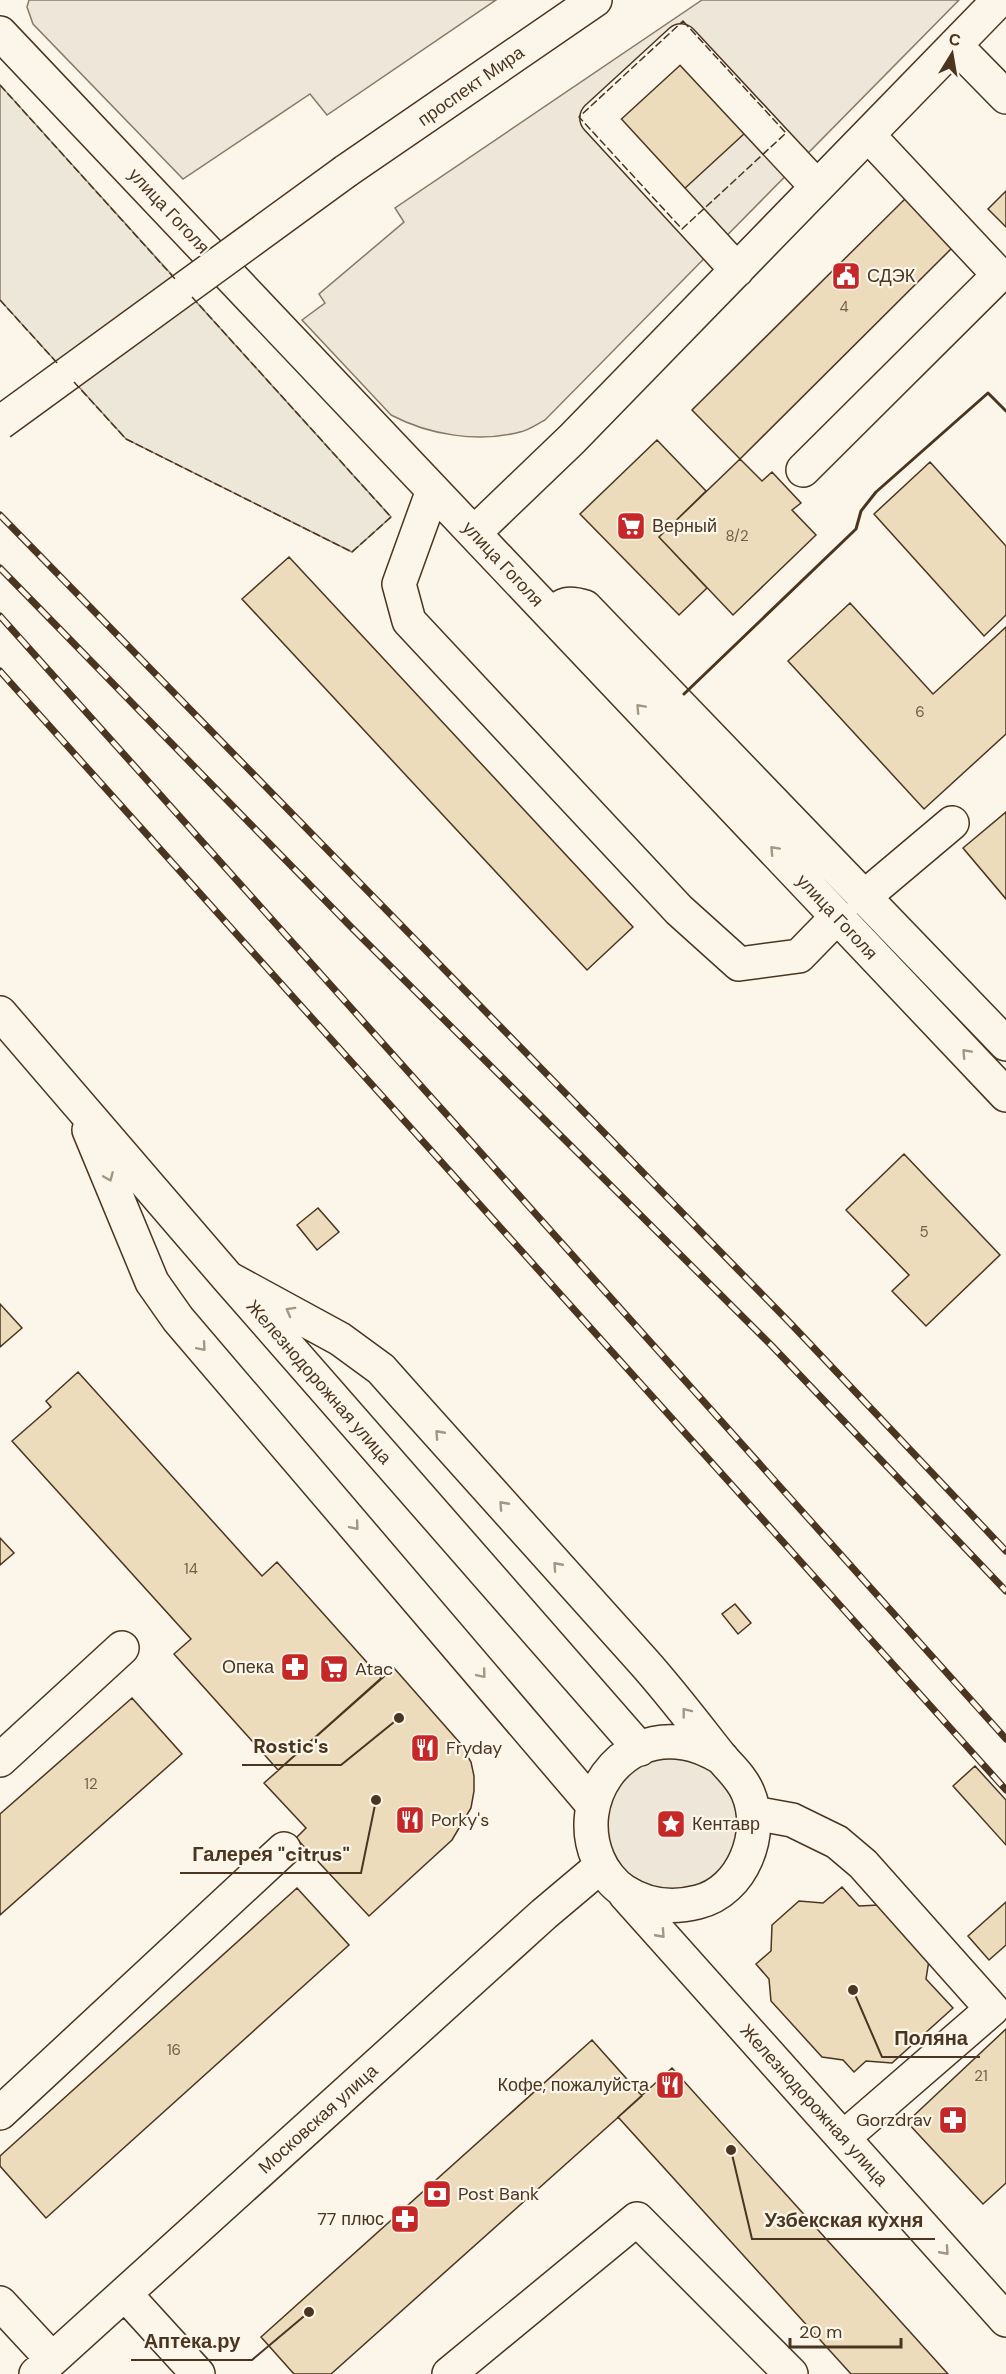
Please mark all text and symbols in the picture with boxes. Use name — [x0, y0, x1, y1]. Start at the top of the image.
north arrow — [922, 24, 982, 84]
text: С — [947, 28, 963, 51]
street label: проспект Мира — [413, 40, 530, 132]
street label: улица Гоголя — [123, 163, 215, 259]
public building icon: СДЭК — [830, 260, 862, 292]
place label: СДЭК — [867, 264, 916, 288]
house number: 4 — [839, 297, 849, 317]
supermarket icon: Верный — [615, 510, 647, 542]
place label: Верный — [652, 514, 717, 538]
street label: улица Гоголя — [457, 516, 549, 612]
house number: 8/2 — [725, 526, 749, 546]
house number: 6 — [915, 702, 925, 722]
one-way arrow — [636, 705, 647, 715]
one-way arrow — [770, 846, 781, 857]
street label: улица Гоголя — [791, 869, 883, 965]
one-way arrow — [962, 1049, 973, 1059]
one-way arrow — [102, 1171, 114, 1182]
house number: 5 — [919, 1222, 929, 1242]
street label: Железнодорожная улица — [241, 1295, 398, 1470]
one-way arrow — [286, 1307, 297, 1318]
one-way arrow — [194, 1340, 205, 1351]
one-way arrow — [435, 1430, 446, 1441]
one-way arrow — [499, 1501, 510, 1512]
one-way arrow — [348, 1519, 359, 1530]
house number: 14 — [184, 1559, 198, 1579]
one-way arrow — [553, 1562, 564, 1573]
pharmacy icon: Опека — [279, 1651, 311, 1683]
supermarket icon: Atac — [318, 1653, 350, 1685]
place label: Опека — [222, 1655, 275, 1679]
place label: Atac — [355, 1657, 393, 1681]
one-way arrow — [474, 1667, 485, 1678]
one-way arrow — [683, 1708, 694, 1719]
callout: Rostic's — [242, 1727, 341, 1765]
restaurant icon: Fryday — [409, 1732, 441, 1764]
text: Rostic's — [253, 1733, 329, 1759]
place label: Fryday — [446, 1736, 502, 1760]
house number: 12 — [84, 1774, 98, 1794]
restaurant icon: Porky's — [394, 1804, 426, 1836]
place label: Porky's — [431, 1808, 489, 1832]
place icon: Кентавр — [655, 1808, 687, 1840]
place label: Кентавр — [692, 1812, 760, 1836]
callout: Галерея "citrus" — [180, 1835, 361, 1873]
text: Галерея "citrus" — [192, 1841, 350, 1867]
one-way arrow — [654, 1927, 665, 1937]
street label: Железнодорожная улица — [735, 2019, 894, 2192]
callout: Поляна — [882, 2019, 980, 2057]
text: Поляна — [894, 2025, 969, 2051]
house number: 16 — [167, 2040, 181, 2060]
street label: Московская улица — [253, 2058, 384, 2179]
house number: 21 — [974, 2066, 988, 2086]
restaurant icon: Кофе, пожалуйста — [654, 2069, 686, 2101]
place label: Кофе, пожалуйста — [497, 2073, 650, 2097]
pharmacy icon: Gorzdrav — [937, 2104, 969, 2136]
place label: Gorzdrav — [856, 2108, 933, 2132]
bank icon: Post Bank — [421, 2178, 453, 2210]
place label: Post Bank — [458, 2182, 539, 2206]
callout: Узбекская кухня — [752, 2201, 935, 2239]
pharmacy icon: 77 плюс — [389, 2203, 421, 2235]
place label: 77 плюс — [317, 2207, 384, 2231]
text: Узбекская кухня — [765, 2207, 924, 2233]
one-way arrow — [938, 2245, 949, 2255]
scale bar — [790, 2311, 901, 2349]
text: 20 m — [799, 2320, 842, 2344]
callout: Аптека.ру — [131, 2322, 252, 2360]
text: Аптека.ру — [144, 2328, 241, 2354]

